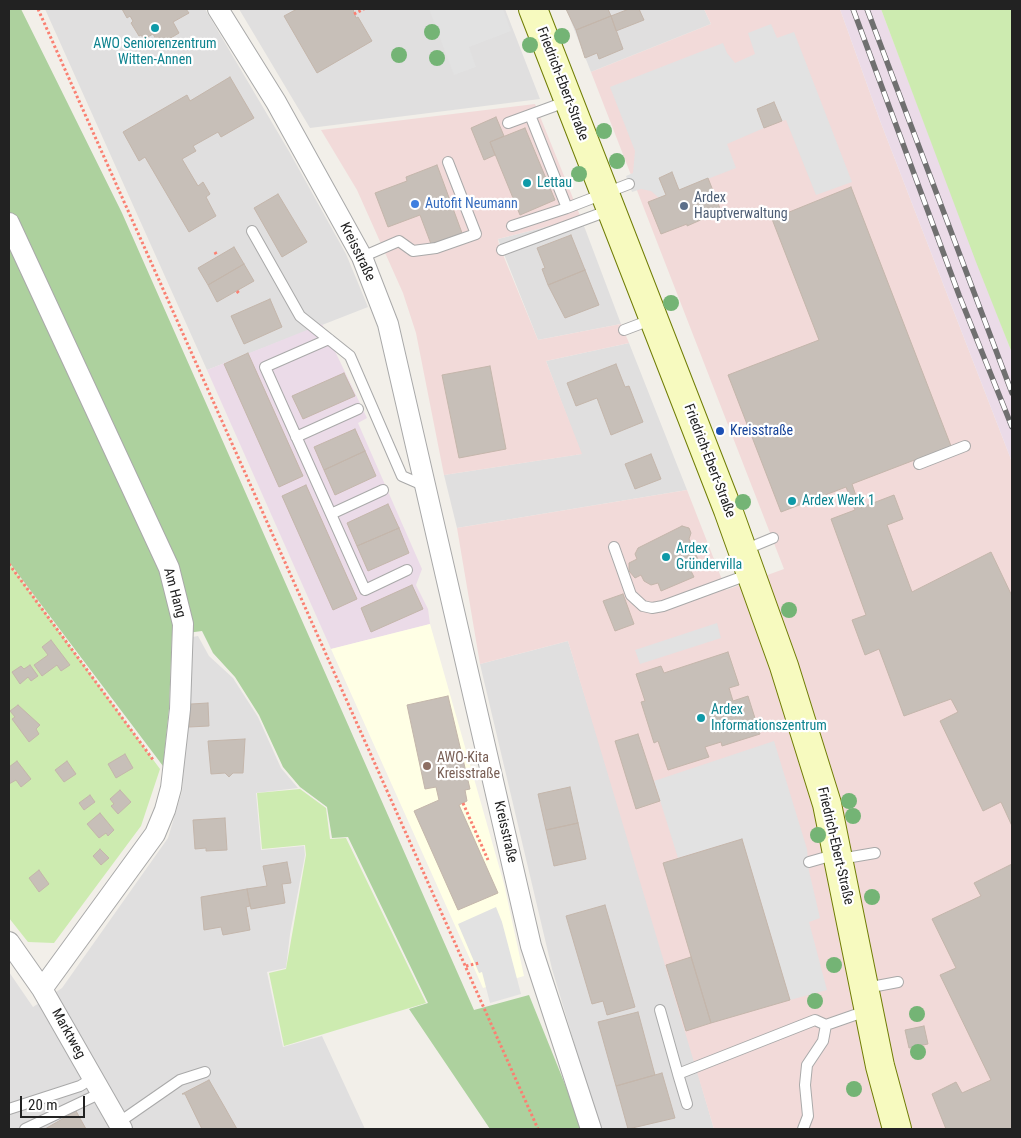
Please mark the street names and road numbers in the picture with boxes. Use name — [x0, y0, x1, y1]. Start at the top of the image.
street label: Friedrich-Ebert-Straße — [533, 25, 591, 143]
street label: Kreisstraße — [336, 220, 378, 284]
street label: Friedrich-Ebert-Straße — [680, 402, 738, 520]
street label: Am Hang — [159, 566, 189, 620]
street label: Friedrich-Ebert-Straße — [813, 785, 857, 907]
street label: Kreisstraße — [490, 799, 520, 865]
street label: Marktweg — [47, 1006, 89, 1062]

